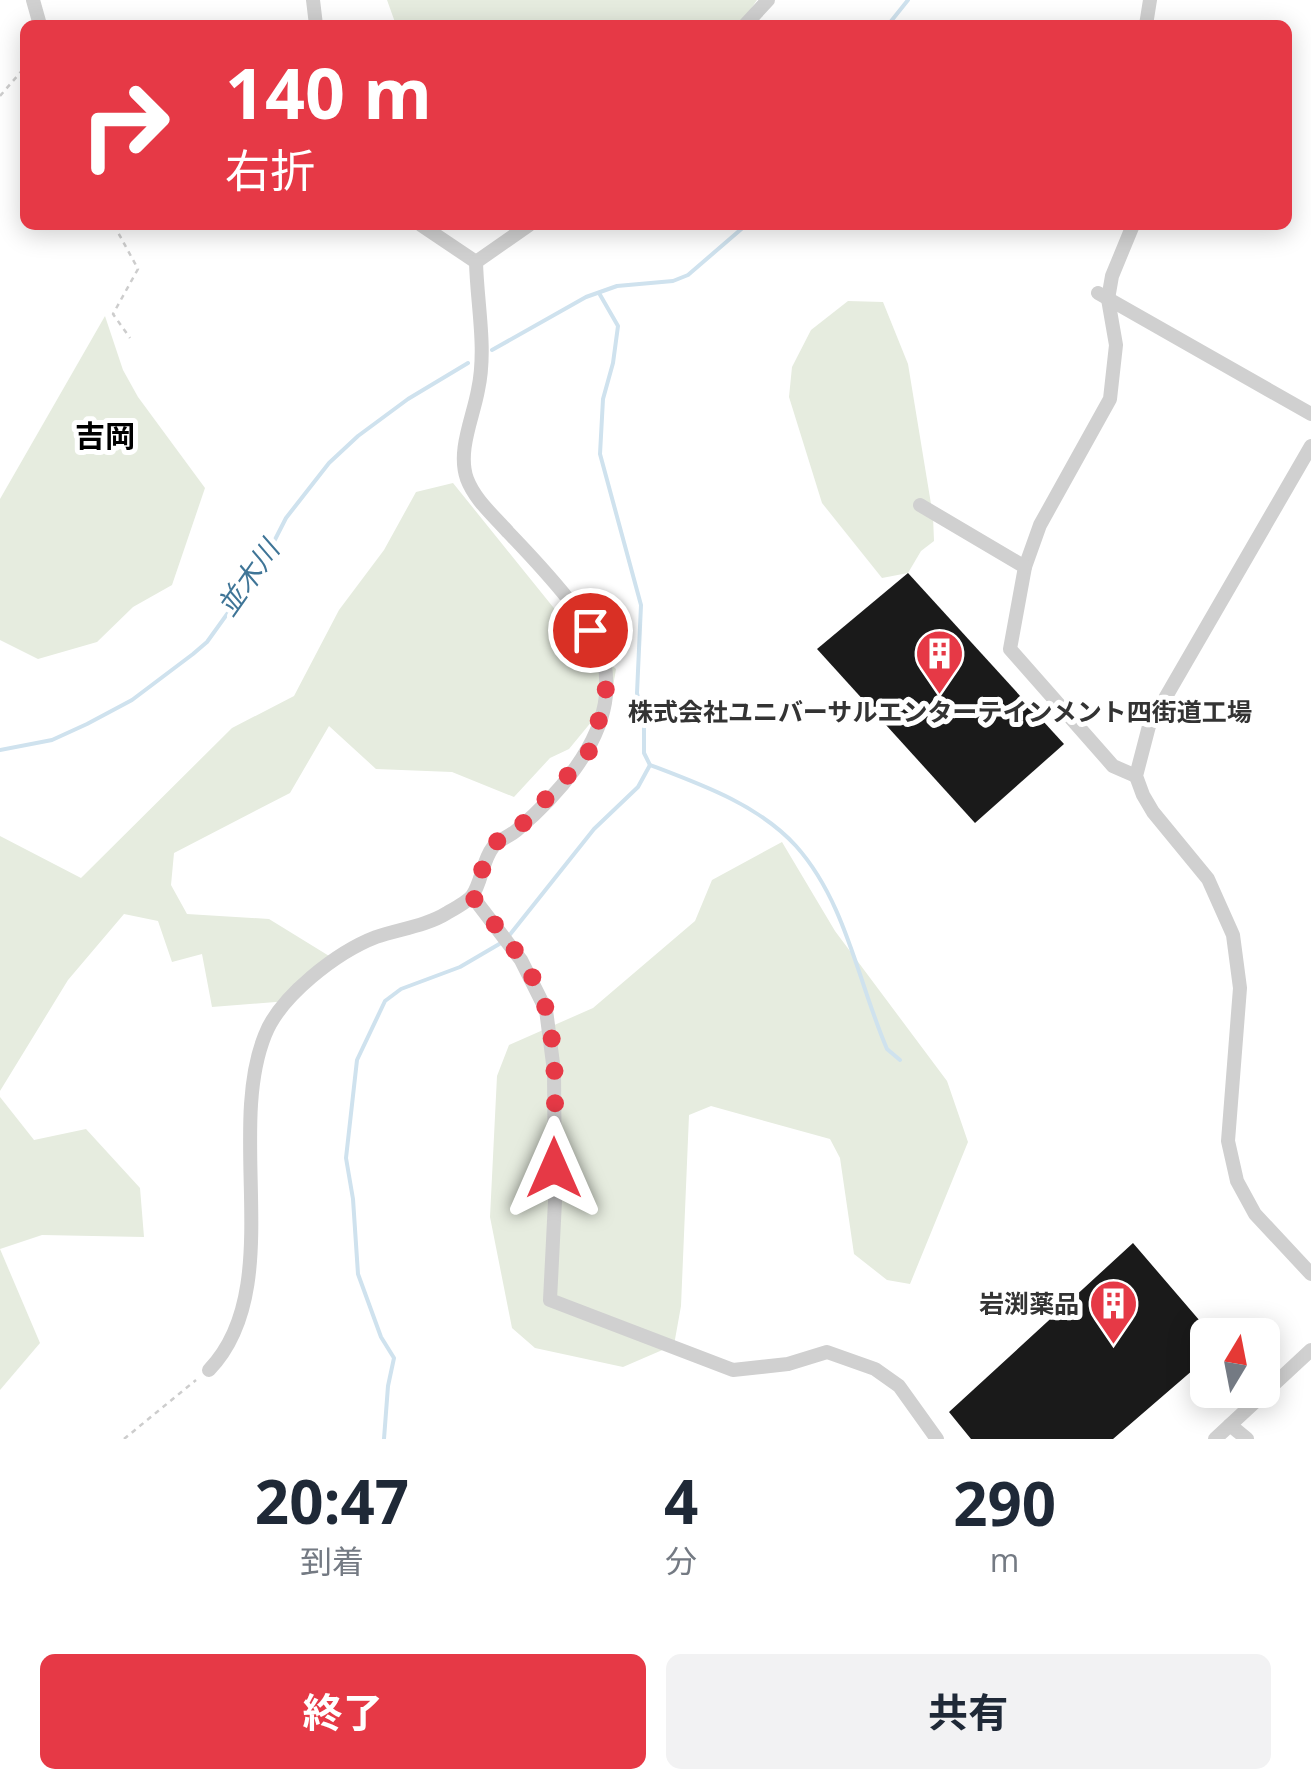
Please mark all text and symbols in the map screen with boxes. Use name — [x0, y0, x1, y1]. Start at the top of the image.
text: 140 m — [225, 44, 432, 140]
icon: right — [60, 60, 190, 190]
text: 右折 — [225, 139, 315, 200]
district label: 吉岡 — [75, 415, 135, 456]
water label: 並木川 — [208, 530, 289, 623]
pin — [548, 588, 633, 673]
icon: arrive — [563, 603, 618, 658]
building icon: 株式会社ユニバーサルエンターテインメント四街道工場 — [914, 628, 966, 696]
place label: 株式会社ユニバーサルエンターテインメント四街道工場 — [628, 694, 1252, 728]
position arrow — [502, 1116, 606, 1220]
building icon: 岩渕薬品 — [1088, 1278, 1140, 1346]
place label: 岩渕薬品 — [979, 1286, 1079, 1320]
north arrow — [1190, 1318, 1280, 1408]
map controls — [1190, 1318, 1280, 1408]
text: 20:47 — [255, 1460, 409, 1542]
text: 4 — [664, 1460, 698, 1542]
text: 290 — [953, 1462, 1056, 1544]
text: m — [990, 1538, 1019, 1581]
text: 到着 — [300, 1539, 364, 1582]
text: 分 — [665, 1539, 697, 1582]
button: 終了 — [40, 1654, 646, 1769]
button: 共有 — [666, 1654, 1271, 1769]

